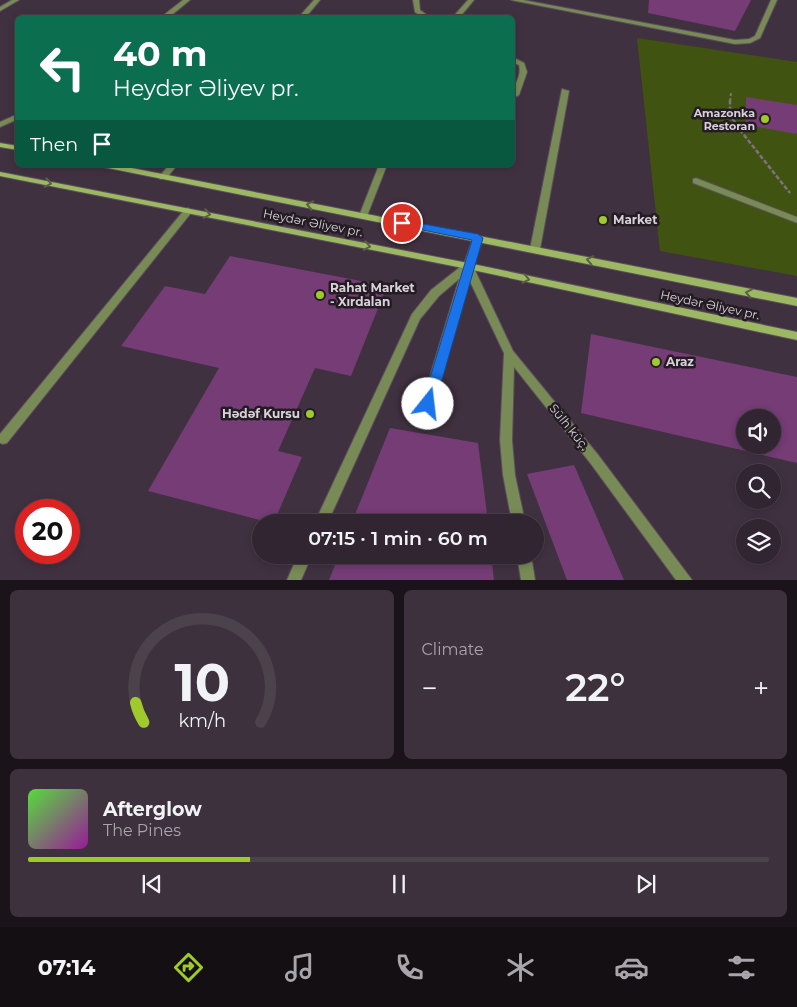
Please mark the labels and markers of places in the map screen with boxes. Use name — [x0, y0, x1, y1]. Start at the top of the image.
place label: Amazonka Restoran — [693, 106, 755, 133]
marker: Amazonka Restoran — [759, 113, 771, 125]
pin — [381, 202, 423, 244]
place label: Market — [613, 212, 658, 227]
marker: Market — [597, 214, 609, 226]
place label: Rahat Market - Xırdalan — [330, 280, 416, 309]
marker: Rahat Market - Xırdalan — [314, 289, 326, 301]
place label: Araz — [665, 354, 694, 369]
marker: Araz — [650, 356, 662, 368]
place label: Hədəf Kursu — [222, 406, 300, 421]
marker: Hədəf Kursu — [304, 408, 316, 420]

